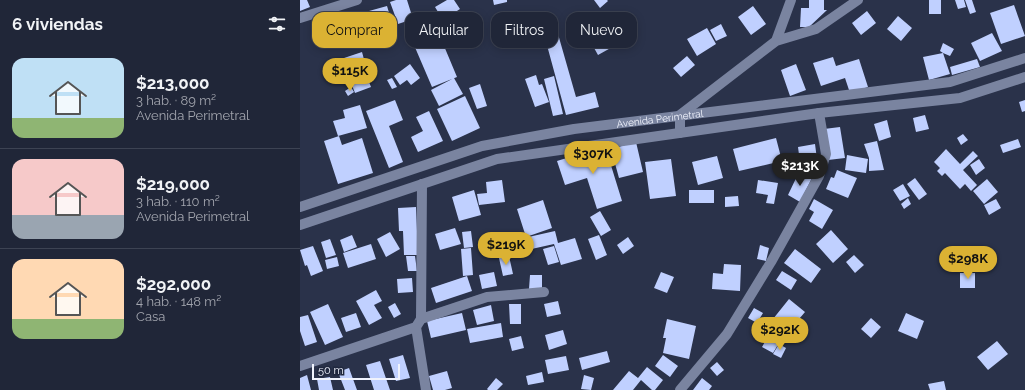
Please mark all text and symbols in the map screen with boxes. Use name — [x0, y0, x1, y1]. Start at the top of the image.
chip: Comprar — [312, 12, 397, 48]
chip: Alquilar — [405, 12, 483, 48]
chip: Filtros — [491, 12, 558, 48]
chip: Nuevo — [566, 12, 637, 48]
icon: filters — [266, 13, 288, 35]
text: 6 viviendas — [12, 14, 103, 34]
pin: $115K — [322, 58, 378, 92]
text: $115K — [332, 63, 369, 78]
text: $213,000 — [136, 73, 210, 93]
icon: home — [44, 74, 92, 122]
text: 3 hab. · 89 m² — [136, 93, 216, 108]
street label: Avenida Perimetral — [616, 107, 704, 129]
text: Avenida Perimetral — [136, 108, 250, 123]
pin: $307K — [565, 141, 621, 175]
text: $307K — [573, 146, 613, 161]
pin: $213K — [772, 153, 828, 187]
text: $213K — [781, 158, 819, 173]
text: $219,000 — [136, 174, 210, 194]
icon: home — [44, 175, 92, 223]
text: 3 hab. · 110 m² — [136, 194, 220, 209]
text: Avenida Perimetral — [136, 209, 250, 224]
pin: $219K — [478, 232, 534, 266]
text: $219K — [487, 237, 525, 252]
pin: $298K — [940, 246, 996, 280]
text: $298K — [948, 251, 988, 266]
text: $292,000 — [136, 274, 211, 294]
icon: home — [44, 275, 92, 323]
text: 4 hab. · 148 m² — [136, 294, 221, 309]
text: Casa — [136, 309, 165, 324]
pin: $292K — [752, 317, 808, 351]
text: $292K — [760, 322, 800, 337]
scale bar — [312, 362, 400, 381]
text: 50 m — [318, 364, 344, 377]

